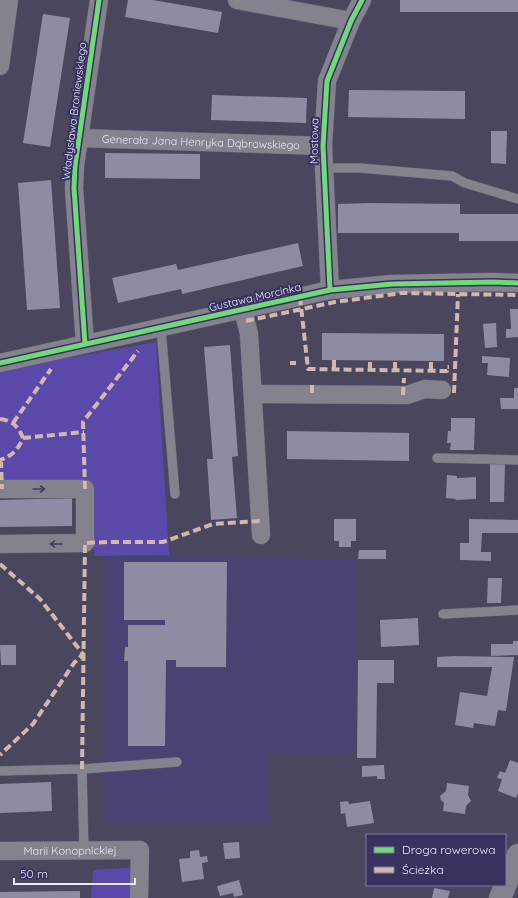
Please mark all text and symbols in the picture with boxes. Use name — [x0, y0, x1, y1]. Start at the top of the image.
street label: Władysława Broniewskiego — [59, 41, 89, 181]
street label: Mostowa — [307, 118, 321, 164]
street label: Generała Jana Henryka Dąbrowskiego — [102, 132, 300, 152]
street label: Gustawa Morcinka — [208, 280, 302, 314]
one-way arrow — [32, 485, 45, 493]
one-way arrow — [50, 540, 63, 548]
legend — [366, 834, 506, 886]
text: Droga rowerowa — [402, 842, 496, 857]
street label: Marii Konopnickiej — [23, 843, 117, 858]
scale bar — [14, 860, 135, 886]
text: Ścieżka — [402, 862, 444, 877]
text: 50 m — [20, 866, 48, 881]

